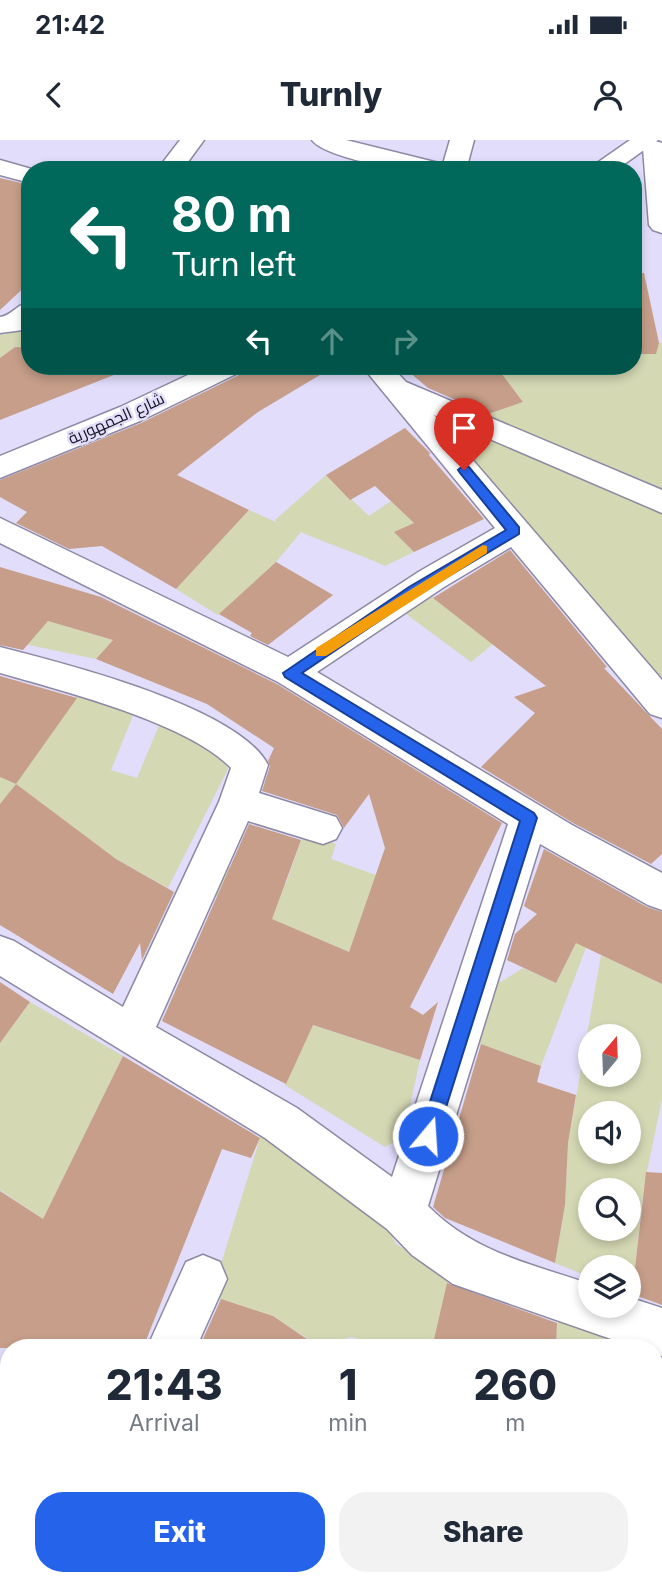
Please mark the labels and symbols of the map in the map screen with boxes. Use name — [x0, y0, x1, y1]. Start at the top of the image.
street label: شارع الجمهورية — [65, 388, 168, 450]
pin — [434, 398, 494, 470]
north arrow — [578, 1024, 640, 1087]
position arrow — [391, 1099, 465, 1173]

